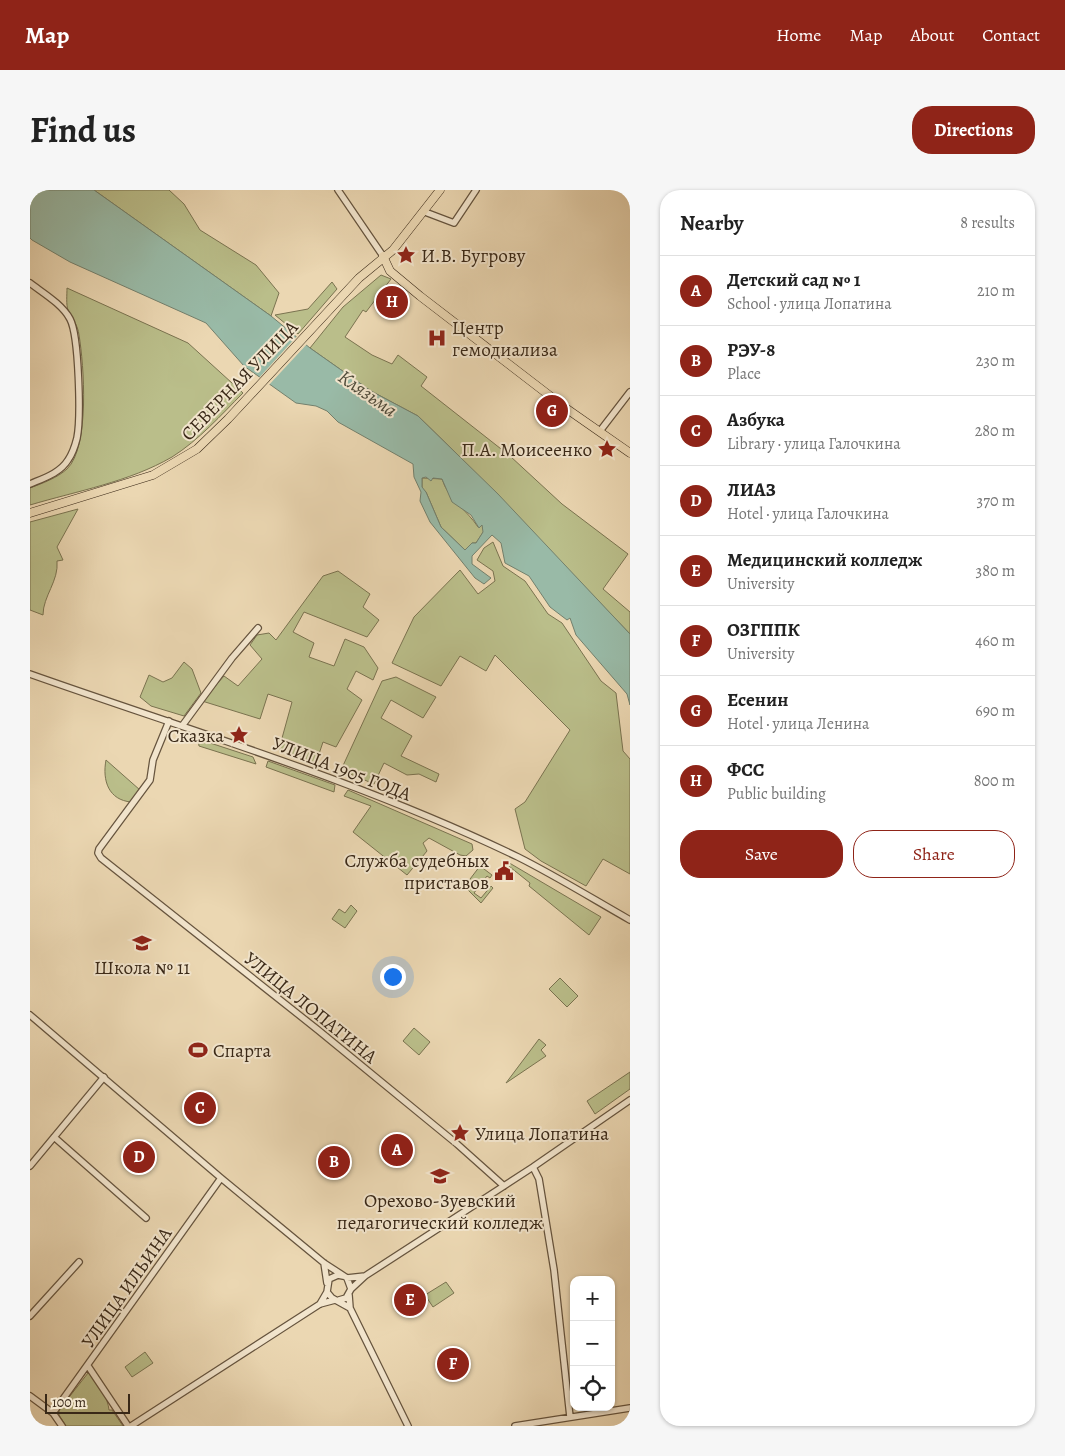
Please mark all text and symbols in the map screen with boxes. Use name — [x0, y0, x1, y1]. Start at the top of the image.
text: Map — [25, 19, 69, 51]
text: Home — [776, 23, 821, 47]
text: Map — [849, 23, 882, 47]
text: About — [910, 23, 954, 47]
text: Contact — [982, 23, 1040, 47]
text: Find us — [30, 106, 136, 154]
button: Directions — [912, 106, 1035, 154]
text: Nearby — [680, 209, 743, 237]
text: 8 results — [960, 212, 1015, 234]
place label: И.В. Бугрову — [421, 243, 526, 269]
place icon: И.В. Бугрову — [395, 244, 417, 266]
text: Детский сад № 1 — [727, 267, 861, 293]
text: A — [691, 280, 701, 302]
text: 210 m — [977, 280, 1015, 302]
pin: H — [376, 283, 408, 321]
text: School · улица Лопатина — [727, 293, 892, 315]
street label: СЕВЕРНАЯ УЛИЦА — [175, 314, 305, 447]
place label: Центр гемодиализа — [452, 315, 558, 363]
hospital icon: Центр гемодиализа — [426, 327, 448, 349]
text: РЭУ-8 — [727, 337, 775, 363]
text: B — [691, 350, 701, 372]
text: 230 m — [976, 350, 1015, 372]
water label: Клязьма — [333, 363, 403, 424]
text: Place — [727, 363, 761, 385]
pin: G — [536, 392, 568, 430]
text: Азбука — [727, 407, 785, 433]
text: C — [691, 420, 701, 442]
text: 280 m — [975, 420, 1015, 442]
text: Library · улица Галочкина — [727, 433, 901, 455]
place label: П.А. Моисеенко — [461, 437, 592, 463]
place icon: П.А. Моисеенко — [596, 438, 618, 460]
text: ЛИАЗ — [727, 477, 776, 503]
text: D — [690, 490, 702, 512]
text: 370 m — [977, 490, 1015, 512]
text: Hotel · улица Галочкина — [727, 503, 889, 525]
text: Медицинский колледж — [727, 547, 923, 573]
text: E — [691, 560, 701, 582]
text: 380 m — [976, 560, 1015, 582]
text: University — [727, 573, 794, 595]
text: ОЗГППК — [727, 617, 800, 643]
text: F — [692, 630, 700, 652]
text: 460 m — [975, 630, 1015, 652]
text: University — [727, 643, 794, 665]
text: Есенин — [727, 687, 788, 713]
text: G — [691, 700, 701, 722]
text: 690 m — [975, 700, 1015, 722]
text: Hotel · улица Ленина — [727, 713, 869, 735]
place label: Сказка — [168, 723, 224, 749]
place icon: Сказка — [228, 724, 250, 746]
street label: УЛИЦА 1905 ГОДА — [268, 730, 416, 808]
text: ФСС — [727, 757, 765, 783]
text: H — [690, 770, 702, 792]
text: 800 m — [974, 770, 1015, 792]
text: Public building — [727, 783, 826, 805]
button: Save — [680, 830, 843, 878]
button: Share — [853, 830, 1015, 878]
place label: Служба судебных приставов — [344, 848, 490, 896]
public building icon: Служба судебных приставов — [493, 860, 515, 882]
school or university icon: Школа № 11 — [131, 932, 153, 954]
street label: УЛИЦА ЛОПАТИНА — [238, 946, 383, 1070]
place label: Школа № 11 — [94, 955, 190, 981]
your location — [380, 964, 406, 990]
place label: Спарта — [213, 1038, 271, 1064]
sports icon: Спарта — [187, 1039, 209, 1061]
pin: C — [184, 1089, 216, 1127]
place label: Улица Лопатина — [475, 1121, 609, 1147]
place icon: Улица Лопатина — [449, 1122, 471, 1144]
pin: A — [381, 1131, 413, 1169]
pin: D — [123, 1138, 155, 1176]
pin: B — [318, 1143, 350, 1181]
school or university icon: Орехово-Зуевский педагогический колледж — [429, 1165, 451, 1187]
place label: Орехово-Зуевский педагогический колледж — [337, 1188, 543, 1236]
street label: УЛИЦА ИЛЬИНА — [75, 1221, 179, 1353]
map controls — [570, 1276, 615, 1411]
button: + — [570, 1276, 615, 1321]
pin: E — [394, 1281, 426, 1319]
button: − — [570, 1321, 615, 1366]
pin: F — [437, 1345, 469, 1383]
button: locate — [570, 1366, 615, 1411]
scale bar — [45, 1391, 130, 1414]
text: 100 m — [52, 1393, 86, 1412]

